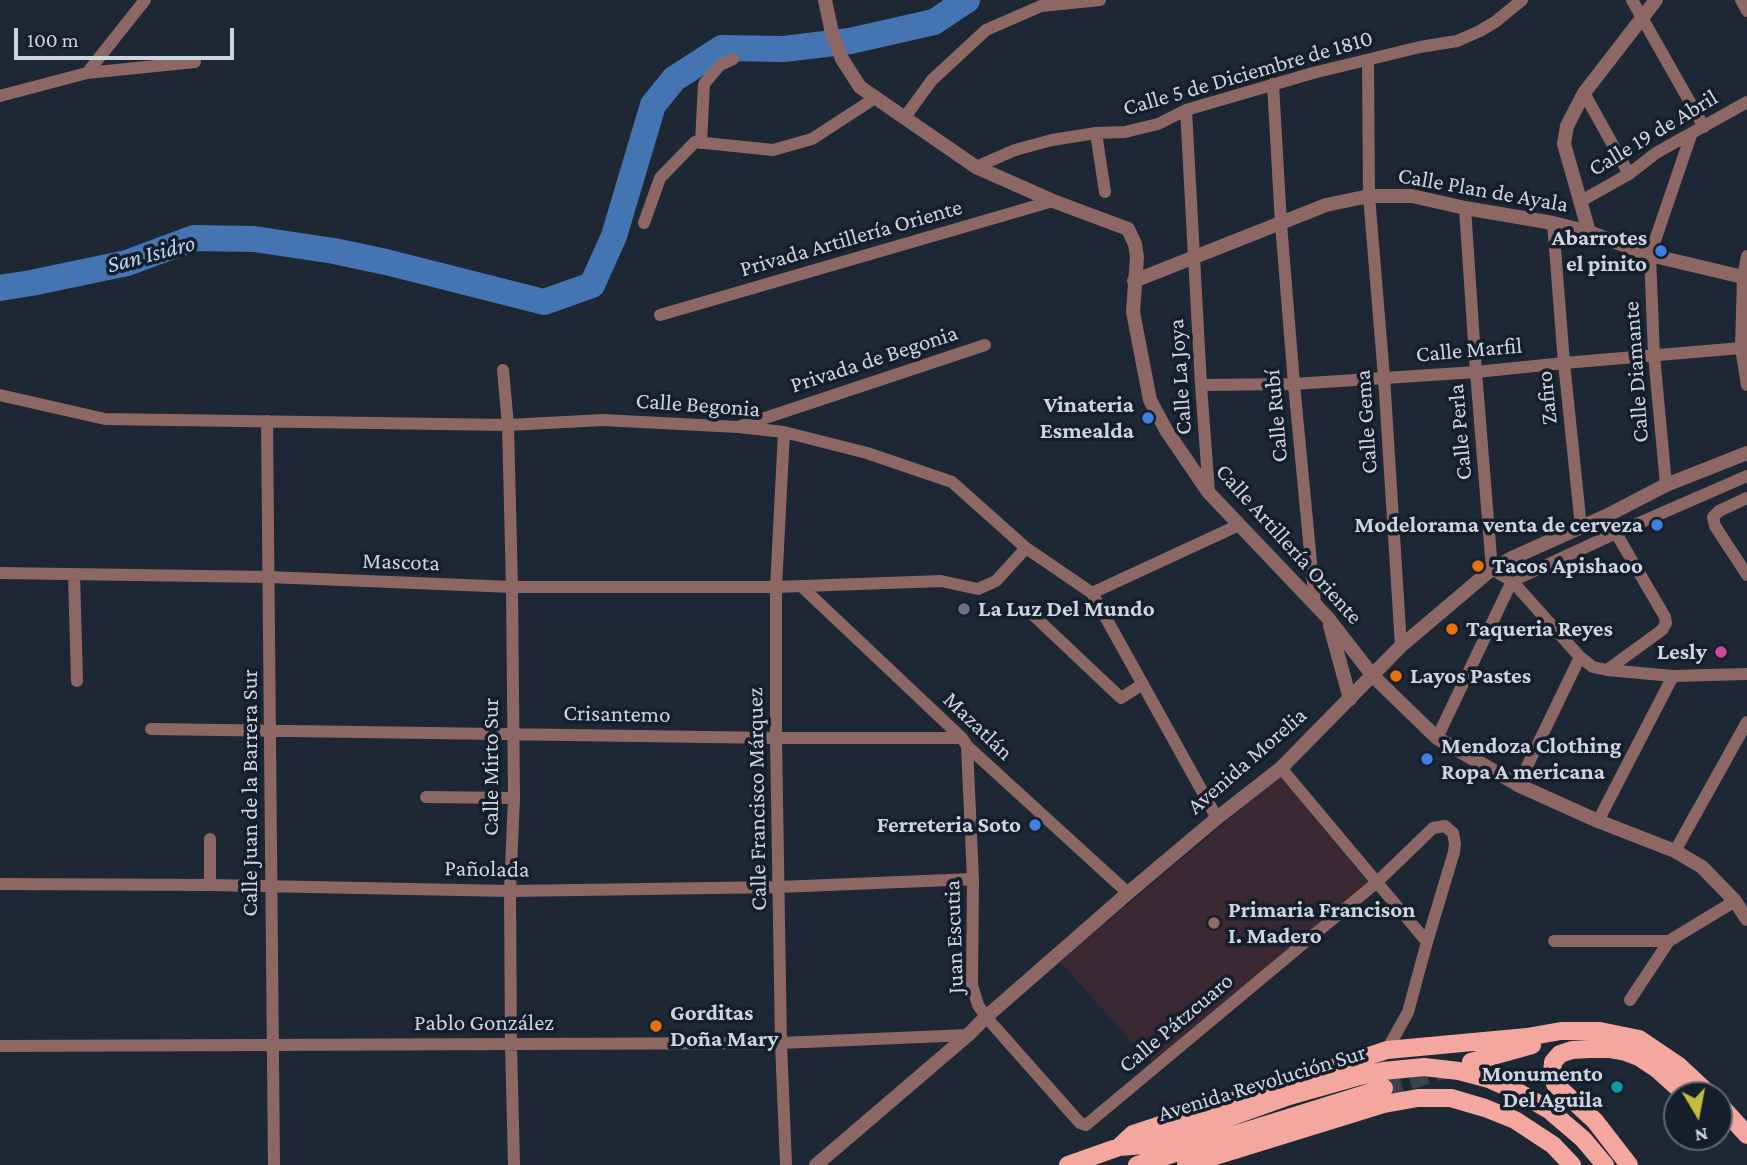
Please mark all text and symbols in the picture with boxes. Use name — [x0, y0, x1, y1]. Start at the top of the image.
scale bar — [18, 14, 238, 58]
street label: Calle 5 de Diciembre de 1810 — [1120, 24, 1376, 122]
text: 100 m — [27, 28, 79, 52]
street label: Calle 19 de Abril — [1583, 84, 1723, 182]
street label: Calle Plan de Ayala — [1396, 161, 1570, 219]
street label: Privada Artillería Oriente — [737, 193, 965, 283]
place label: Abarrotes el pinito — [1552, 224, 1647, 278]
water label: San Isidro — [104, 228, 198, 280]
marker: Abarrotes el pinito — [1653, 243, 1669, 259]
street label: Calle Diamante — [1617, 300, 1655, 444]
street label: Calle La Joya — [1162, 318, 1198, 436]
street label: Privada de Begonia — [787, 319, 961, 399]
street label: Calle Marfil — [1415, 332, 1523, 368]
street label: Calle Rubí — [1258, 368, 1294, 464]
street label: Calle Gema — [1349, 369, 1383, 475]
street label: Zafiro — [1530, 370, 1564, 426]
street label: Calle Perla — [1442, 383, 1478, 481]
street label: Calle Begonia — [635, 387, 761, 423]
place label: Vinateria Esmealda — [1040, 391, 1134, 445]
marker: Vinateria Esmealda — [1140, 410, 1156, 426]
street label: Calle Artillería Oriente — [1210, 458, 1368, 630]
place label: Modelorama venta de cerveza — [1354, 511, 1643, 539]
marker: Modelorama venta de cerveza — [1649, 517, 1665, 533]
street label: Mascota — [362, 547, 440, 577]
place label: Tacos Apishaoo — [1492, 552, 1643, 580]
marker: Tacos Apishaoo — [1470, 558, 1486, 574]
place label: La Luz Del Mundo — [978, 595, 1155, 623]
marker: La Luz Del Mundo — [956, 601, 972, 617]
place label: Taqueria Reyes — [1466, 615, 1613, 643]
marker: Taqueria Reyes — [1444, 621, 1460, 637]
place label: Lesly — [1657, 638, 1707, 666]
marker: Lesly — [1713, 644, 1729, 660]
place label: Layos Pastes — [1410, 662, 1531, 690]
marker: Layos Pastes — [1388, 668, 1404, 684]
street label: Calle Juan de la Barrera Sur — [236, 669, 264, 917]
street label: Mazatlán — [937, 686, 1019, 766]
street label: Calle Francisco Márquez — [741, 687, 773, 911]
street label: Calle Mirto Sur — [477, 698, 505, 836]
street label: Crisantemo — [563, 699, 671, 729]
street label: Avenida Morelia — [1182, 702, 1312, 820]
place label: Mendoza Clothing Ropa A mericana — [1441, 732, 1621, 786]
marker: Mendoza Clothing Ropa A mericana — [1419, 751, 1435, 767]
place label: Ferreteria Soto — [877, 811, 1021, 839]
marker: Ferreteria Soto — [1027, 817, 1043, 833]
street label: Pañolada — [444, 854, 530, 884]
street label: Juan Escutia — [938, 880, 970, 994]
place label: Primaria Francison I. Madero — [1228, 896, 1415, 950]
marker: Primaria Francison I. Madero — [1206, 915, 1222, 931]
street label: Calle Pátzcuaro — [1113, 967, 1239, 1079]
place label: Gorditas Doña Mary — [670, 999, 778, 1053]
street label: Pablo González — [414, 1009, 554, 1037]
marker: Gorditas Doña Mary — [648, 1018, 664, 1034]
street label: Avenida Revolución Sur — [1155, 1038, 1369, 1128]
place label: Monumento Del Aguila — [1481, 1060, 1603, 1114]
marker: Monumento Del Aguila — [1609, 1079, 1625, 1095]
north arrow — [1663, 1081, 1733, 1151]
text: N — [1693, 1124, 1710, 1147]

